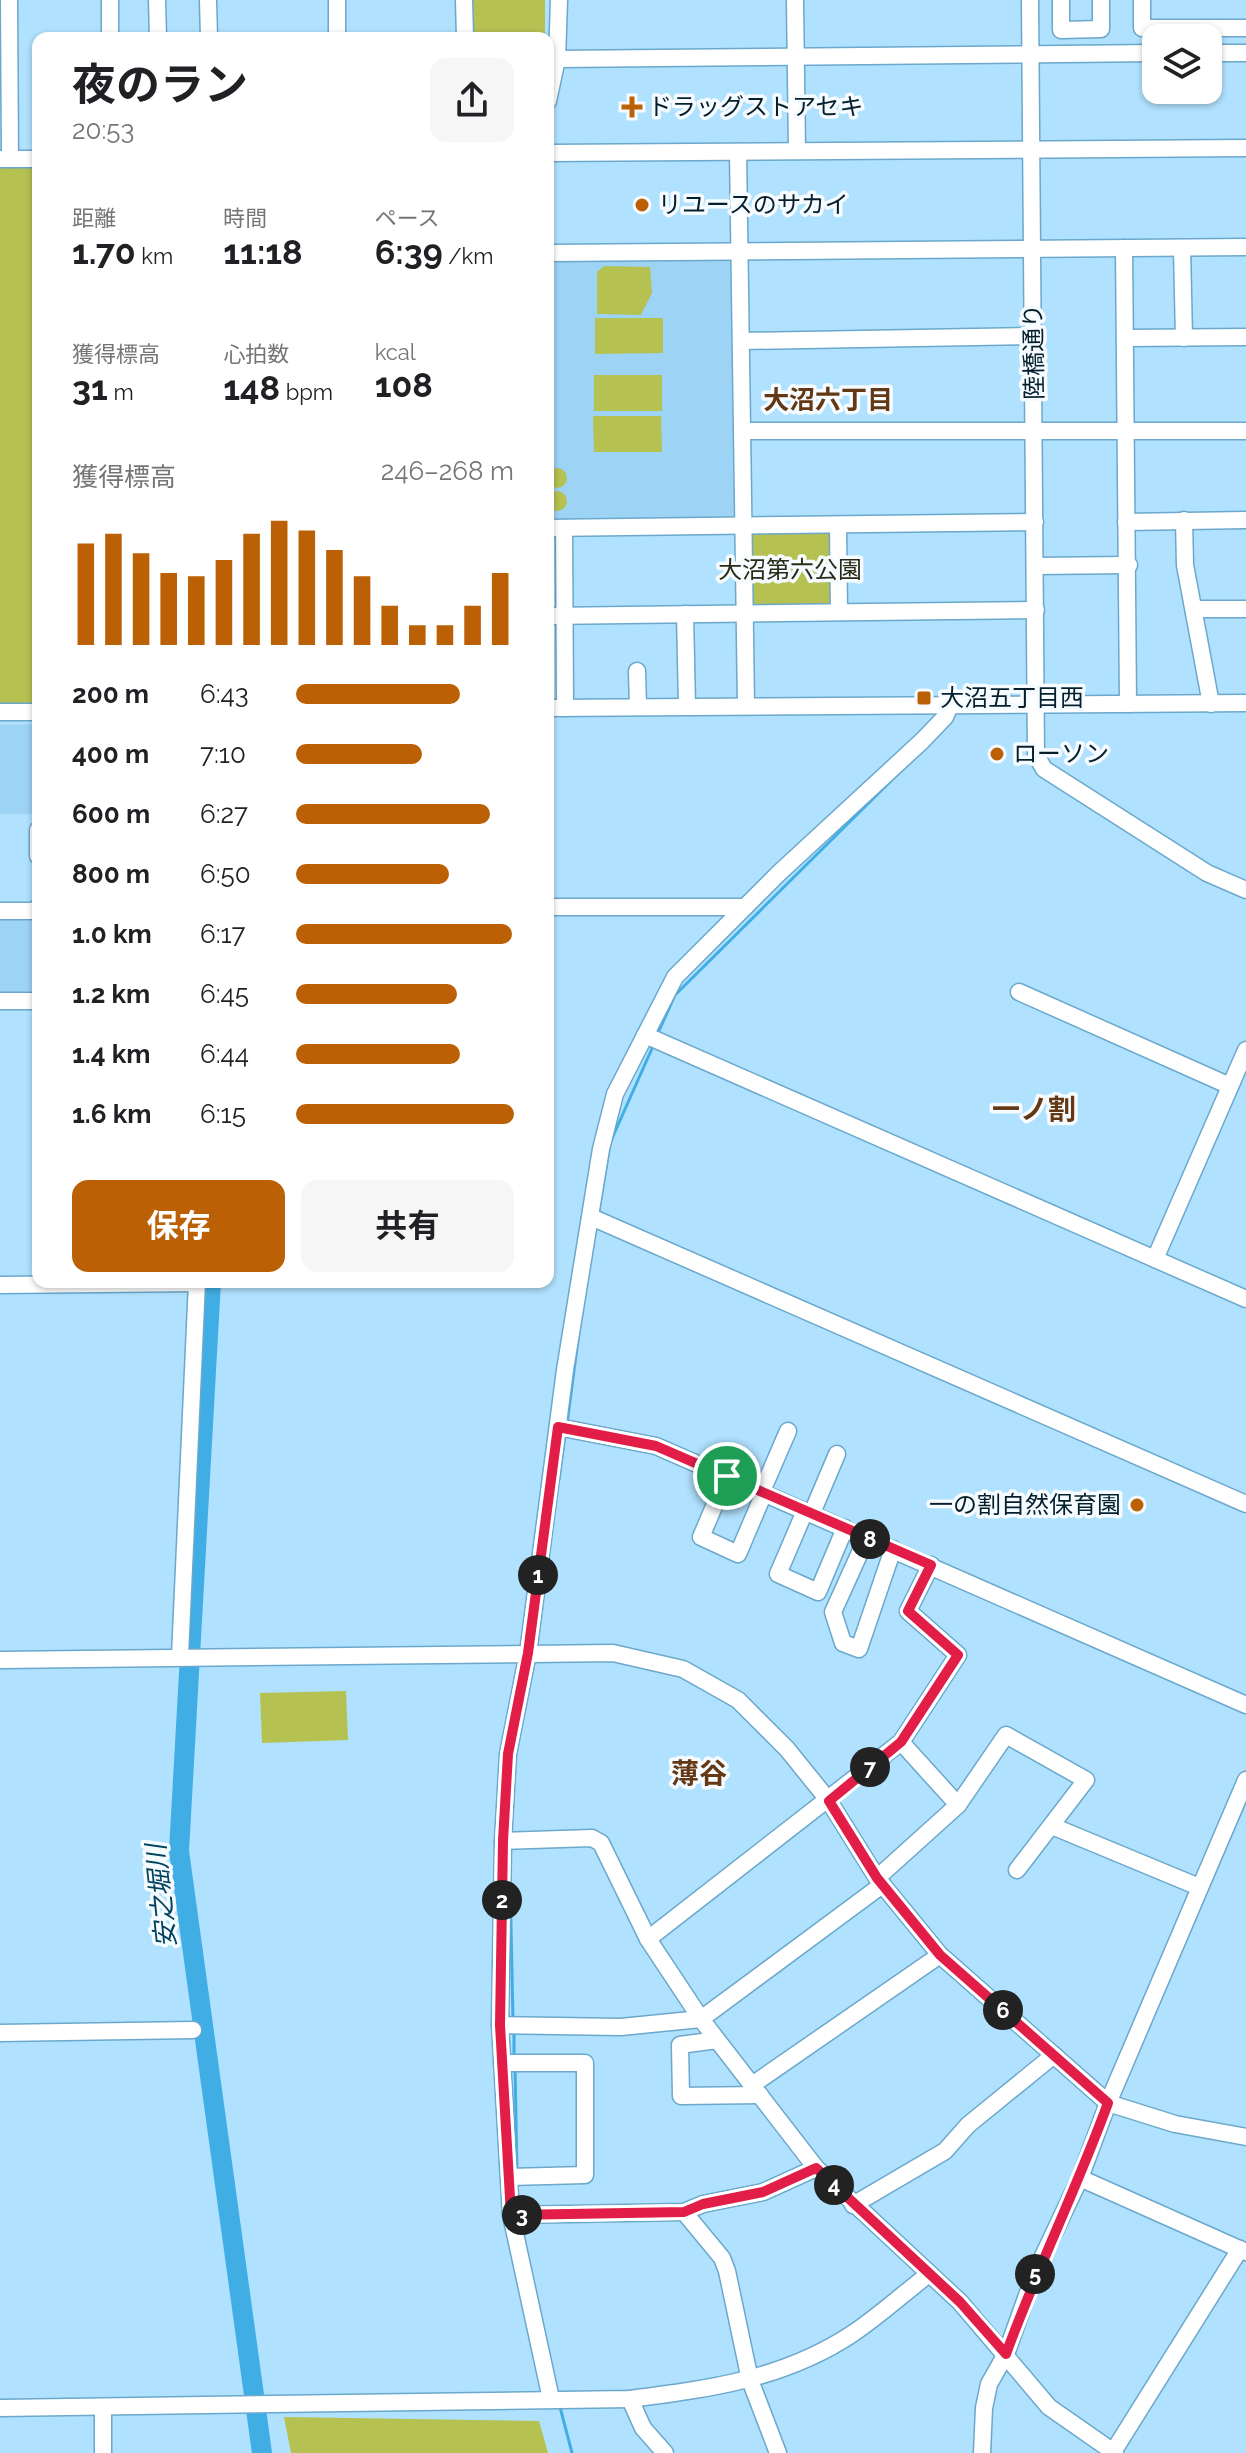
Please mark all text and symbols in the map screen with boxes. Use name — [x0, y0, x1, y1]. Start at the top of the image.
map controls — [1142, 24, 1222, 104]
button: layers — [1142, 24, 1222, 104]
button: share — [430, 58, 514, 142]
text: 夜のラン — [72, 59, 248, 110]
place label: ドラッグストアセキ — [648, 92, 864, 121]
marker: ドラッグストアセキ — [623, 98, 641, 116]
text: 20:53 — [72, 115, 134, 145]
place label: リユースのサカイ — [658, 190, 849, 219]
marker: リユースのサカイ — [633, 196, 651, 214]
text: 距離 — [72, 205, 116, 231]
text: 時間 — [223, 205, 267, 231]
text: ペース — [375, 205, 440, 231]
text: 1.70 — [72, 232, 136, 272]
text: 11:18 — [223, 232, 303, 272]
text: 6:39 — [375, 232, 443, 272]
text: km — [136, 243, 173, 269]
text: /km — [443, 243, 493, 269]
street label: 陸橋通り — [1018, 304, 1049, 400]
text: kcal — [375, 339, 416, 365]
text: 獲得標高 — [72, 341, 160, 367]
text: 心拍数 — [223, 341, 289, 367]
text: 108 — [375, 365, 433, 405]
text: 31 — [72, 368, 108, 408]
text: 148 — [223, 368, 280, 408]
text: m — [108, 379, 134, 405]
text: bpm — [280, 379, 333, 405]
district label: 大沼六丁目 — [763, 385, 893, 415]
text: 246–268 m — [381, 456, 514, 486]
text: 獲得標高 — [72, 462, 176, 492]
park label: 大沼第六公園 — [718, 555, 862, 584]
text: 200 m — [72, 679, 149, 709]
text: 6:43 — [200, 679, 249, 709]
place label: 大沼五丁目西 — [940, 683, 1084, 712]
marker: 大沼五丁目西 — [915, 689, 933, 707]
text: 400 m — [72, 739, 149, 769]
text: 7:10 — [200, 739, 246, 769]
place label: ローソン — [1013, 739, 1109, 768]
marker: ローソン — [988, 745, 1006, 763]
text: 600 m — [72, 799, 150, 829]
text: 6:27 — [200, 799, 248, 829]
text: 800 m — [72, 859, 150, 889]
text: 6:50 — [200, 859, 251, 889]
text: 1.0 km — [72, 919, 152, 949]
text: 6:17 — [200, 919, 245, 949]
text: 1.2 km — [72, 979, 150, 1009]
text: 6:45 — [200, 979, 249, 1009]
text: 1.4 km — [72, 1039, 151, 1069]
text: 6:44 — [200, 1039, 249, 1069]
district label: 一ノ割 — [992, 1093, 1076, 1126]
text: 1.6 km — [72, 1099, 151, 1129]
text: 6:15 — [200, 1099, 246, 1129]
button: 保存 — [72, 1180, 285, 1272]
button: 共有 — [301, 1180, 514, 1272]
pin — [693, 1442, 761, 1510]
icon: arrive — [705, 1454, 749, 1498]
place label: 一の割自然保育園 — [929, 1490, 1121, 1519]
marker: 一の割自然保育園 — [1128, 1496, 1146, 1514]
pin: 8 — [850, 1519, 890, 1559]
text: 8 — [863, 1526, 877, 1552]
pin: 1 — [518, 1555, 558, 1595]
text: 1 — [533, 1562, 543, 1588]
pin: 7 — [850, 1747, 890, 1787]
text: 7 — [864, 1754, 876, 1780]
district label: 薄谷 — [671, 1757, 727, 1790]
water label: 安之堀川 — [140, 1840, 181, 1949]
pin: 2 — [482, 1880, 522, 1920]
text: 2 — [496, 1887, 508, 1913]
pin: 6 — [983, 1990, 1023, 2030]
text: 6 — [996, 1997, 1010, 2023]
pin: 4 — [814, 2165, 854, 2205]
text: 4 — [828, 2172, 840, 2198]
pin: 3 — [502, 2195, 542, 2235]
text: 3 — [516, 2202, 528, 2228]
pin: 5 — [1015, 2254, 1055, 2294]
text: 5 — [1029, 2261, 1041, 2287]

